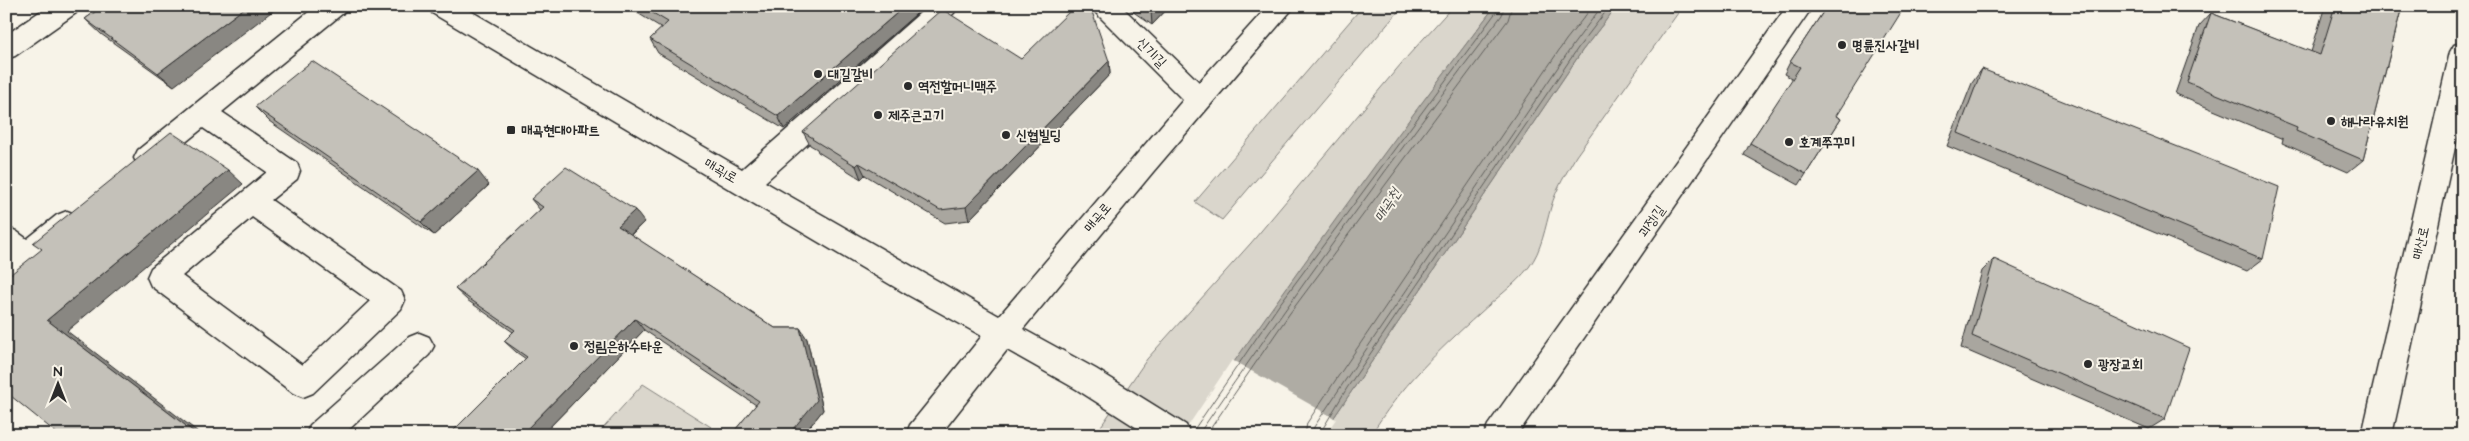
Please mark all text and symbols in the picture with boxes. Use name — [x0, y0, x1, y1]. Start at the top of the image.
street label: 신기1길 — [1132, 33, 1171, 73]
place label: 명륜진사갈비 — [1852, 36, 1920, 56]
marker: 명륜진사갈비 — [1836, 39, 1848, 51]
place label: 대길갈비 — [827, 65, 873, 85]
marker: 대길갈비 — [812, 68, 824, 80]
place label: 역전할머니맥주 — [918, 77, 997, 97]
marker: 역전할머니맥주 — [902, 80, 914, 92]
place label: 제주큰고기 — [888, 106, 944, 126]
marker: 제주큰고기 — [872, 109, 884, 121]
place label: 해나라유치원 — [2341, 112, 2409, 132]
marker: 해나라유치원 — [2325, 115, 2337, 127]
place label: 매곡현대아파트 — [521, 121, 600, 141]
marker: 매곡현대아파트 — [505, 124, 517, 136]
place label: 신협빌딩 — [1016, 126, 1061, 146]
marker: 신협빌딩 — [1000, 129, 1012, 141]
place label: 호계쭈꾸미 — [1799, 133, 1855, 153]
marker: 호계쭈꾸미 — [1783, 136, 1795, 148]
street label: 매곡1로 — [700, 153, 741, 188]
water label: 매곡천 — [1369, 183, 1407, 226]
street label: 매곡로 — [1079, 198, 1116, 237]
street label: 괴정1길 — [1633, 201, 1671, 242]
street label: 매산로 — [2407, 225, 2435, 262]
place label: 정림은하수타운 — [584, 337, 663, 357]
marker: 정림은하수타운 — [568, 340, 580, 352]
place label: 광장교회 — [2098, 355, 2143, 375]
north arrow — [32, 358, 82, 408]
marker: 광장교회 — [2082, 358, 2094, 370]
text: N — [54, 362, 63, 382]

